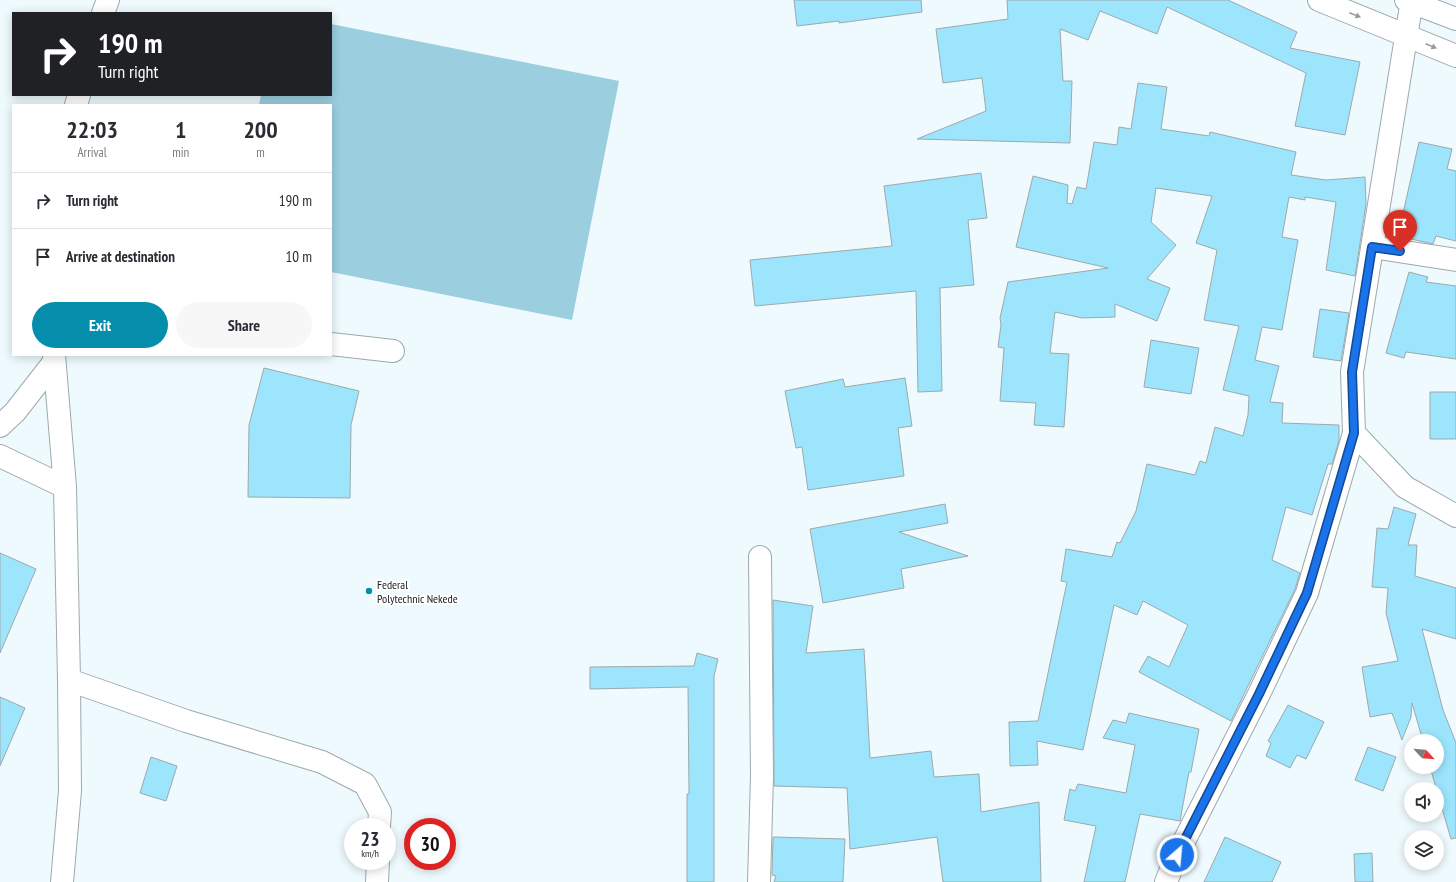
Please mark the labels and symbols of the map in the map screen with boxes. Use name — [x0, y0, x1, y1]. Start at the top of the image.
one-way arrow — [1349, 11, 1361, 18]
one-way arrow — [1426, 43, 1438, 49]
pin — [1383, 210, 1417, 251]
place label: Federal Polytechnic Nekede — [377, 577, 458, 606]
marker: Federal Polytechnic Nekede — [364, 586, 374, 596]
north arrow — [1404, 734, 1444, 774]
speed limit sign: 30 — [404, 818, 456, 870]
position arrow — [1156, 834, 1198, 876]

